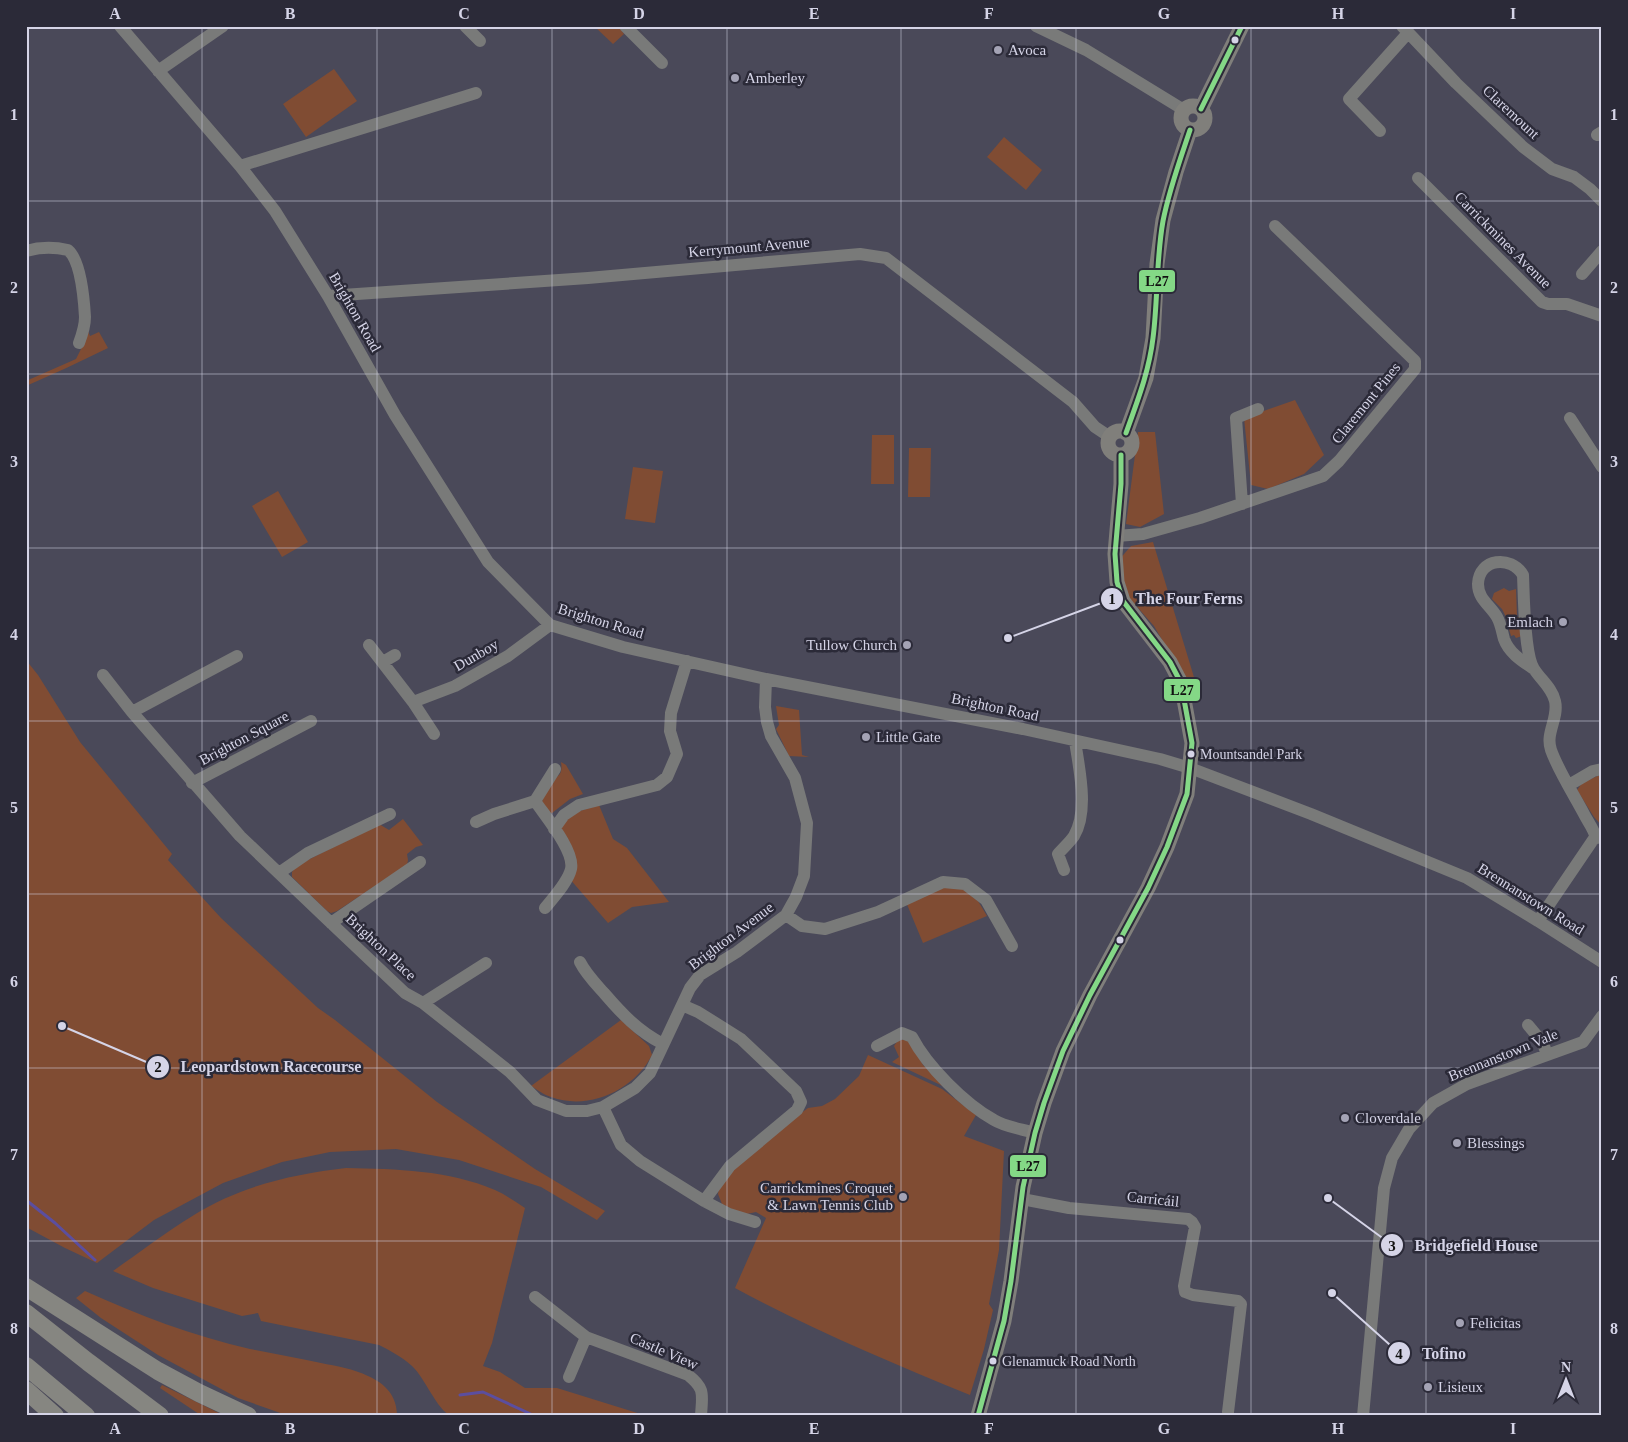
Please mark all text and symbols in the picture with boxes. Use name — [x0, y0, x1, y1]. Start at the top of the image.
text: A — [109, 5, 121, 22]
text: B — [285, 5, 296, 22]
text: C — [458, 5, 470, 22]
text: D — [633, 5, 645, 22]
text: E — [809, 5, 819, 22]
text: F — [984, 5, 994, 22]
text: G — [1158, 5, 1171, 22]
text: H — [1332, 5, 1345, 22]
text: I — [1510, 5, 1516, 22]
unlabelled marker — [1230, 35, 1240, 45]
place label: Avoca — [1008, 42, 1046, 58]
marker: Avoca — [992, 44, 1004, 56]
place label: Amberley — [745, 70, 805, 86]
marker: Amberley — [729, 72, 741, 84]
street label: Claremount — [1480, 82, 1543, 143]
text: 1 — [10, 106, 18, 123]
text: 1 — [1610, 106, 1618, 123]
street label: Carrickmines Avenue — [1452, 189, 1555, 292]
street label: Kerrymount Avenue — [688, 234, 811, 260]
line badge: L27 — [1138, 269, 1176, 293]
street label: Brighton Road — [326, 270, 384, 355]
text: L27 — [1145, 274, 1169, 289]
text: 2 — [10, 279, 18, 296]
text: 2 — [1610, 279, 1618, 296]
street label: Claremont Pines — [1328, 359, 1404, 447]
text: 3 — [10, 453, 18, 470]
text: 3 — [1610, 453, 1618, 470]
callout: The Four Ferns — [1100, 583, 1252, 614]
text: The Four Ferns — [1135, 590, 1243, 607]
text: 1 — [1108, 591, 1116, 607]
street label: Brighton Road — [556, 600, 646, 642]
place label: Emlach — [1507, 614, 1553, 630]
marker: Emlach — [1557, 616, 1569, 628]
text: 4 — [10, 626, 18, 643]
text: 4 — [1610, 626, 1618, 643]
street label: Dunboy — [451, 636, 501, 674]
place label: Tullow Church — [806, 637, 897, 653]
marker: Tullow Church — [901, 639, 913, 651]
line badge: L27 — [1163, 678, 1201, 702]
text: L27 — [1170, 683, 1194, 698]
street label: Brighton Road — [950, 690, 1041, 724]
street label: Brighton Square — [197, 708, 292, 768]
place label: Little Gate — [876, 729, 941, 745]
marker: Little Gate — [860, 731, 872, 743]
place label: Mountsandel Park — [1200, 747, 1302, 762]
marker: Mountsandel Park — [1186, 749, 1196, 759]
text: 5 — [10, 799, 18, 816]
text: 5 — [1610, 799, 1618, 816]
street label: Brennanstown Road — [1475, 860, 1587, 938]
street label: Brighton Avenue — [686, 899, 777, 973]
street label: Brighton Place — [343, 911, 419, 984]
unlabelled marker — [1115, 935, 1125, 945]
text: 6 — [10, 973, 18, 990]
text: 6 — [1610, 973, 1618, 990]
street label: Brennanstown Vale — [1446, 1026, 1560, 1084]
callout: Leopardstown Racecourse — [145, 1051, 371, 1082]
text: Leopardstown Racecourse — [181, 1058, 361, 1076]
text: 2 — [154, 1059, 162, 1075]
place label: Cloverdale — [1355, 1110, 1421, 1126]
marker: Cloverdale — [1339, 1112, 1351, 1124]
place label: Blessings — [1467, 1135, 1525, 1151]
marker: Blessings — [1451, 1137, 1463, 1149]
text: 7 — [10, 1146, 18, 1163]
text: 7 — [1610, 1146, 1618, 1163]
line badge: L27 — [1009, 1154, 1047, 1178]
text: L27 — [1016, 1159, 1040, 1174]
place label: Carrickmines Croquet & Lawn Tennis Club — [760, 1180, 894, 1213]
street label: Carricáil — [1126, 1188, 1180, 1210]
marker: Carrickmines Croquet & Lawn Tennis Club — [897, 1191, 909, 1203]
callout: Bridgefield House — [1379, 1230, 1547, 1261]
text: Bridgefield House — [1414, 1237, 1538, 1255]
text: 3 — [1388, 1238, 1396, 1254]
place label: Felicitas — [1470, 1315, 1521, 1331]
marker: Felicitas — [1454, 1317, 1466, 1329]
text: 8 — [10, 1320, 18, 1337]
text: 8 — [1610, 1320, 1618, 1337]
street label: Castle View — [627, 1329, 701, 1373]
callout: Tofino — [1387, 1338, 1475, 1369]
text: Tofino — [1422, 1345, 1466, 1362]
text: 4 — [1395, 1346, 1403, 1362]
place label: Glenamuck Road North — [1002, 1354, 1136, 1369]
north arrow — [1540, 1354, 1590, 1404]
marker: Glenamuck Road North — [988, 1356, 998, 1366]
text: N — [1561, 1360, 1571, 1375]
place label: Lisieux — [1438, 1379, 1483, 1395]
marker: Lisieux — [1422, 1381, 1434, 1393]
text: A — [109, 1420, 121, 1437]
text: B — [285, 1420, 296, 1437]
text: C — [458, 1420, 470, 1437]
text: D — [633, 1420, 645, 1437]
text: E — [809, 1420, 819, 1437]
text: F — [984, 1420, 994, 1437]
text: G — [1158, 1420, 1171, 1437]
text: H — [1332, 1420, 1345, 1437]
text: I — [1510, 1420, 1516, 1437]

